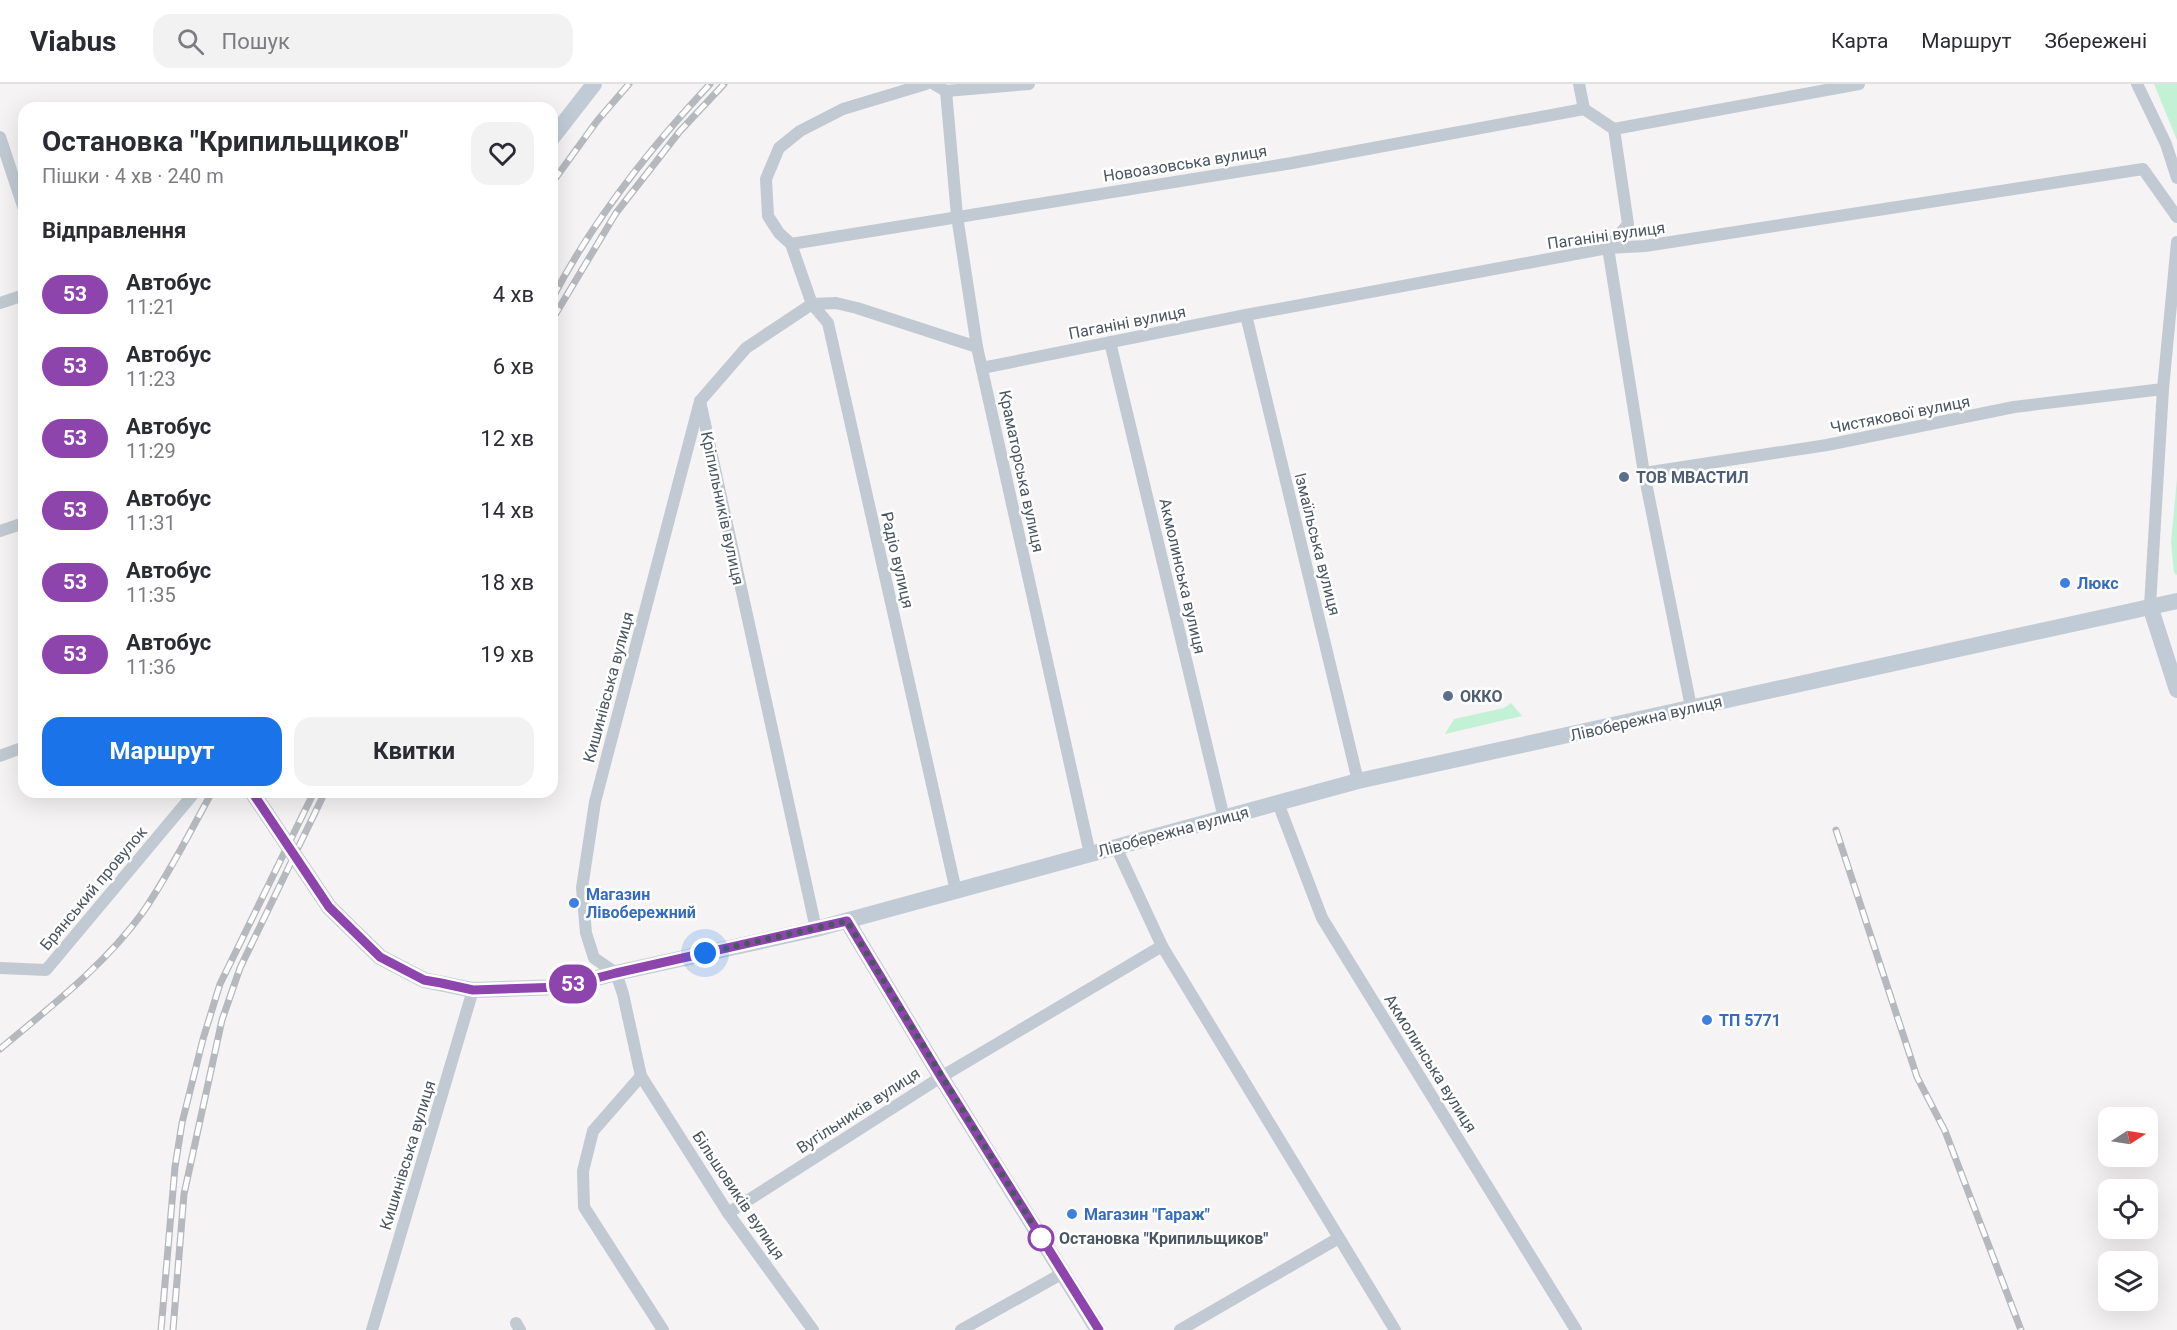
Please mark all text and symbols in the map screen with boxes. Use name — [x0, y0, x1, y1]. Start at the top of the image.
search box — [153, 14, 573, 68]
text: Viabus — [30, 25, 117, 58]
icon: search — [174, 25, 207, 58]
text: Пошук — [222, 29, 290, 54]
text: Карта — [1831, 29, 1888, 53]
text: Маршрут — [1921, 29, 2012, 53]
text: Збережені — [2045, 29, 2147, 53]
button: heart — [471, 122, 534, 185]
text: Остановка "Крипильщиков" — [42, 125, 408, 158]
street label: Новоазовська вулиця — [1102, 141, 1268, 186]
text: Пішки · 4 хв · 240 m — [42, 164, 224, 188]
text: Відправлення — [42, 218, 186, 243]
street label: Паганіні вулиця — [1546, 218, 1666, 253]
text: Автобус — [126, 270, 211, 295]
text: 53 — [63, 282, 87, 306]
text: 4 хв — [493, 282, 534, 307]
text: 11:21 — [126, 295, 176, 319]
street label: Паганіні вулиця — [1067, 302, 1187, 343]
text: Автобус — [126, 342, 211, 367]
text: 53 — [63, 354, 87, 378]
text: 6 хв — [493, 354, 534, 379]
text: 11:23 — [126, 367, 176, 391]
street label: Краматорська вулиця — [995, 388, 1048, 554]
street label: Чистякової вулиця — [1829, 392, 1972, 437]
text: Автобус — [126, 414, 211, 439]
text: 53 — [63, 426, 87, 450]
text: 12 хв — [480, 426, 534, 451]
street label: Кріпильників вулиця — [697, 430, 748, 587]
text: 11:29 — [126, 439, 176, 463]
place label: ТОВ МВАСТИЛ — [1636, 468, 1749, 487]
marker: ТОВ МВАСТИЛ — [1617, 470, 1631, 484]
street label: Ізмаїльська вулиця — [1291, 471, 1344, 617]
text: Автобус — [126, 486, 211, 511]
street label: Акмолинська вулиця — [1155, 496, 1210, 656]
text: 53 — [63, 498, 87, 522]
text: 14 хв — [480, 498, 534, 523]
street label: Радіо вулиця — [877, 510, 918, 610]
text: 11:31 — [126, 511, 176, 535]
text: Автобус — [126, 558, 211, 583]
text: 53 — [63, 570, 87, 594]
text: 18 хв — [480, 570, 534, 595]
place label: Люкс — [2077, 574, 2119, 593]
marker: Люкс — [2058, 576, 2072, 590]
text: 11:35 — [126, 583, 176, 607]
street label: Кишинівська вулиця — [579, 610, 638, 765]
text: Автобус — [126, 630, 211, 655]
text: 53 — [63, 642, 87, 666]
text: 19 хв — [480, 642, 534, 667]
text: 11:36 — [126, 655, 176, 679]
place label: ОККО — [1460, 687, 1503, 706]
marker: ОККО — [1441, 689, 1455, 703]
street label: Лівобережна вулиця — [1568, 692, 1724, 745]
button: Маршрут — [42, 717, 282, 786]
button: Квитки — [294, 717, 534, 786]
street label: Лівобережна вулиця — [1096, 802, 1251, 861]
street label: Брянський провулок — [36, 822, 151, 954]
place label: Магазин Лівобережний — [586, 885, 696, 922]
marker: Магазин Лівобережний — [567, 896, 581, 910]
your location — [690, 938, 720, 968]
line badge: 53 — [546, 964, 600, 1004]
text: 53 — [561, 972, 585, 996]
street label: Акмолинська вулиця — [1380, 991, 1481, 1136]
place label: ТП 5771 — [1719, 1011, 1781, 1030]
marker: ТП 5771 — [1700, 1013, 1714, 1027]
street label: Вугільників вулиця — [793, 1063, 924, 1157]
street label: Кишинівська вулиця — [376, 1078, 439, 1232]
north arrow — [2098, 1107, 2158, 1167]
map controls — [2098, 1107, 2158, 1311]
street label: Більшовиків вулиця — [688, 1127, 789, 1263]
button: locate — [2098, 1179, 2158, 1239]
place label: Магазин "Гараж" — [1084, 1205, 1210, 1224]
marker: Магазин "Гараж" — [1065, 1207, 1079, 1221]
marker: Остановка "Крипильщиков" — [1028, 1225, 1054, 1251]
place label: Остановка "Крипильщиков" — [1059, 1229, 1268, 1248]
button: layers — [2098, 1251, 2158, 1311]

